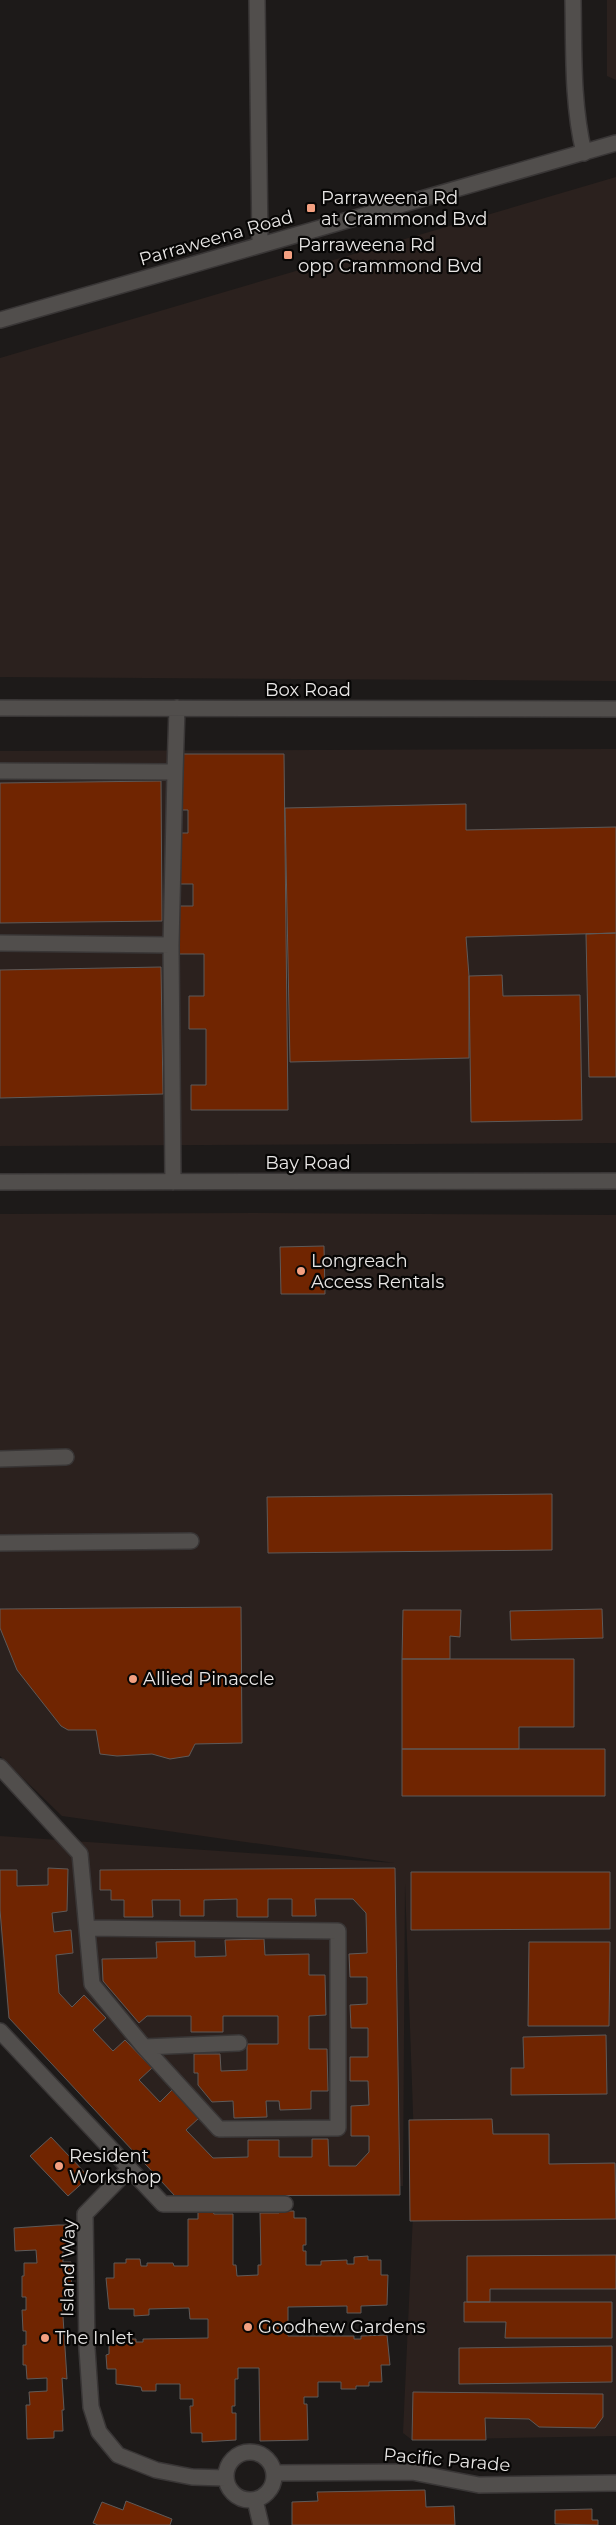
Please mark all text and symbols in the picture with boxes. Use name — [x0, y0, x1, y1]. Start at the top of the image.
place label: Parraweena Rd at Crammond Bvd — [321, 187, 487, 230]
marker: Parraweena Rd at Crammond Bvd — [305, 202, 317, 214]
street label: Parraweena Road — [136, 205, 296, 271]
place label: Parraweena Rd opp Crammond Bvd — [298, 234, 482, 277]
marker: Parraweena Rd opp Crammond Bvd — [282, 249, 294, 261]
street label: Box Road — [265, 679, 351, 701]
street label: Bay Road — [265, 1152, 351, 1174]
place label: Longreach Access Rentals — [311, 1250, 444, 1293]
marker: Longreach Access Rentals — [295, 1265, 307, 1277]
place label: Allied Pinaccle — [143, 1668, 275, 1690]
marker: Allied Pinaccle — [127, 1673, 139, 1685]
place label: Resident Workshop — [69, 2145, 161, 2188]
marker: Resident Workshop — [53, 2160, 65, 2172]
street label: Island Way — [56, 2219, 80, 2317]
place label: Goodhew Gardens — [258, 2316, 426, 2338]
marker: Goodhew Gardens — [242, 2321, 254, 2333]
place label: The Inlet — [55, 2327, 134, 2349]
marker: The Inlet — [39, 2332, 51, 2344]
street label: Pacific Parade — [383, 2443, 511, 2477]

